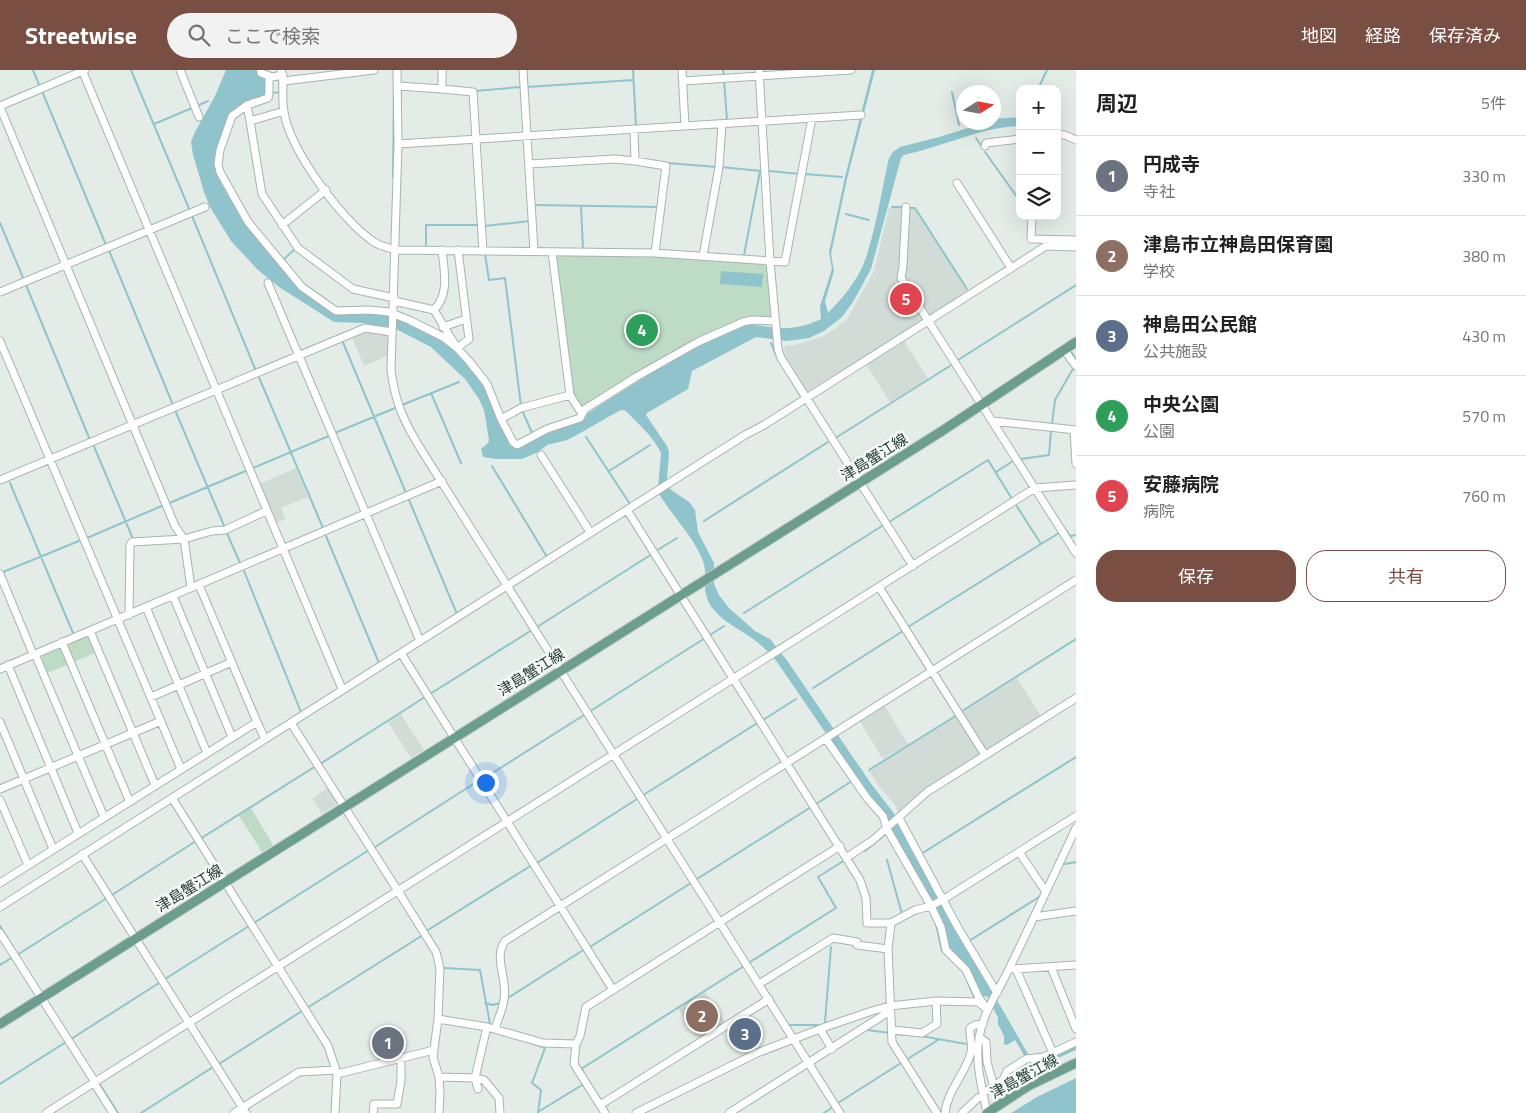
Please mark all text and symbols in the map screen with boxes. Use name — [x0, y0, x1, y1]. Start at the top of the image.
search box — [167, 13, 517, 58]
text: Streetwise — [25, 17, 137, 53]
icon: search — [185, 21, 213, 49]
text: ここで検索 — [225, 21, 320, 50]
text: 地図 — [1301, 22, 1337, 49]
text: 経路 — [1365, 22, 1401, 49]
text: 保存済み — [1429, 22, 1501, 49]
north arrow — [956, 85, 1001, 130]
map controls — [1016, 85, 1061, 220]
button: + — [1016, 85, 1061, 130]
text: 周辺 — [1096, 87, 1138, 119]
text: 5件 — [1481, 91, 1506, 115]
button: − — [1016, 130, 1061, 175]
text: 円成寺 — [1143, 149, 1200, 178]
text: 1 — [1108, 164, 1116, 188]
text: 330 m — [1462, 164, 1506, 188]
button: layers — [1016, 175, 1061, 220]
text: 寺社 — [1143, 179, 1175, 203]
text: 津島市立神島田保育園 — [1143, 229, 1333, 258]
text: 2 — [1108, 244, 1116, 268]
text: 380 m — [1462, 244, 1506, 268]
text: 学校 — [1143, 259, 1175, 283]
pin: 5 — [890, 280, 922, 318]
text: 神島田公民館 — [1143, 309, 1257, 338]
pin: 4 — [626, 311, 658, 349]
text: 3 — [1108, 324, 1116, 348]
text: 430 m — [1462, 324, 1506, 348]
text: 公共施設 — [1143, 339, 1207, 363]
text: 中央公園 — [1143, 389, 1219, 418]
text: 4 — [1108, 404, 1116, 428]
text: 570 m — [1462, 404, 1506, 428]
text: 公園 — [1143, 419, 1175, 443]
street label: 津島蟹江線 — [836, 427, 912, 487]
text: 安藤病院 — [1143, 469, 1219, 498]
text: 5 — [1108, 484, 1116, 508]
text: 760 m — [1462, 484, 1506, 508]
text: 病院 — [1143, 499, 1175, 523]
button: 保存 — [1096, 550, 1296, 602]
button: 共有 — [1306, 550, 1506, 602]
street label: 津島蟹江線 — [493, 642, 569, 702]
your location — [473, 770, 499, 796]
street label: 津島蟹江線 — [151, 858, 227, 918]
pin: 2 — [686, 997, 718, 1035]
pin: 3 — [729, 1015, 761, 1053]
pin: 1 — [372, 1024, 404, 1062]
street label: 津島蟹江線 — [986, 1048, 1062, 1104]

